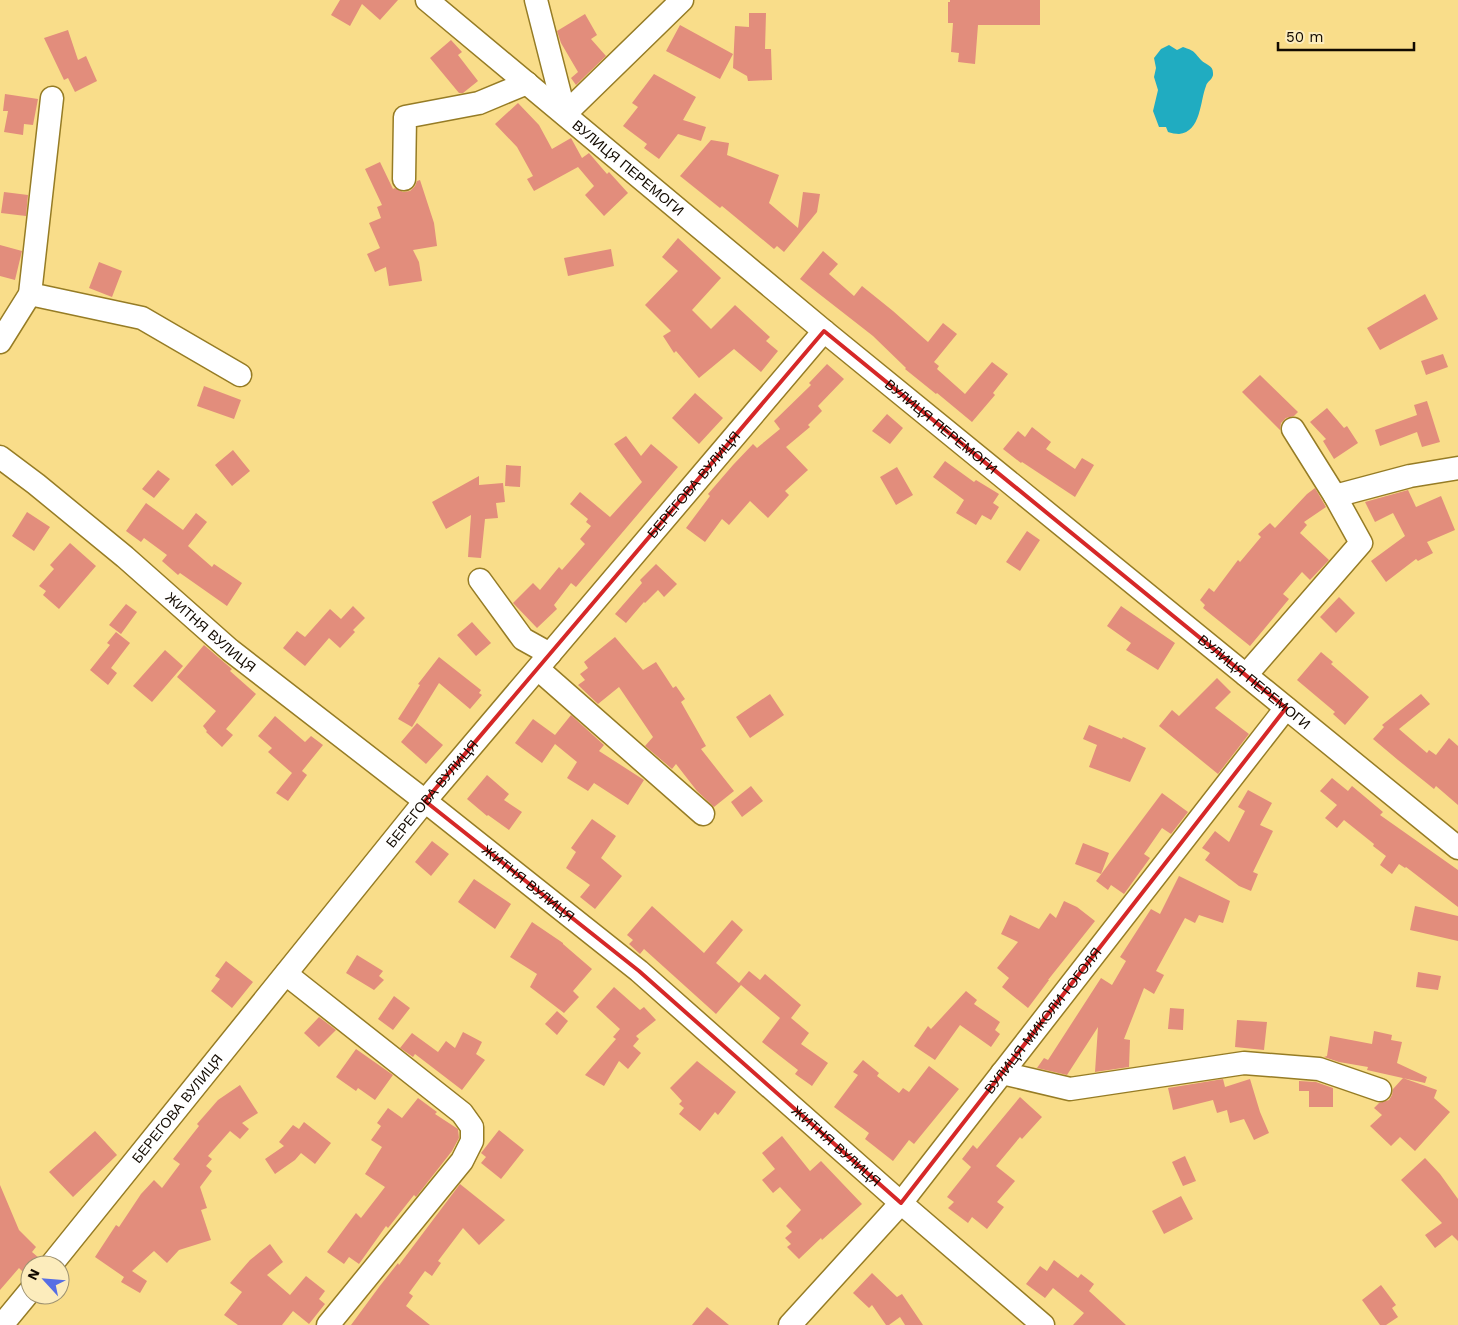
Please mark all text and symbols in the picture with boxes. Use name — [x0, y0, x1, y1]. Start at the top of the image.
scale bar — [1278, 20, 1414, 52]
text: 50 m — [1286, 28, 1323, 46]
street label: ВУЛИЦЯ ПЕРЕМОГИ — [569, 117, 687, 219]
street label: ВУЛИЦЯ ПЕРЕМОГИ — [882, 376, 1000, 477]
street label: БЕРЕГОВА ВУЛИЦЯ — [644, 428, 743, 541]
street label: ЖИТНЯ ВУЛИЦЯ — [162, 589, 259, 675]
street label: ВУЛИЦЯ ПЕРЕМОГИ — [1195, 631, 1314, 732]
street label: БЕРЕГОВА ВУЛИЦЯ — [383, 737, 481, 851]
street label: ЖИТНЯ ВУЛИЦЯ — [479, 841, 578, 925]
street label: ВУЛИЦЯ МИКОЛИ ГОГОЛЯ — [981, 944, 1105, 1097]
street label: БЕРЕГОВА ВУЛИЦЯ — [129, 1051, 226, 1166]
street label: ЖИТНЯ ВУЛИЦЯ — [789, 1102, 884, 1189]
north arrow — [20, 1255, 70, 1305]
text: N — [24, 1266, 43, 1282]

